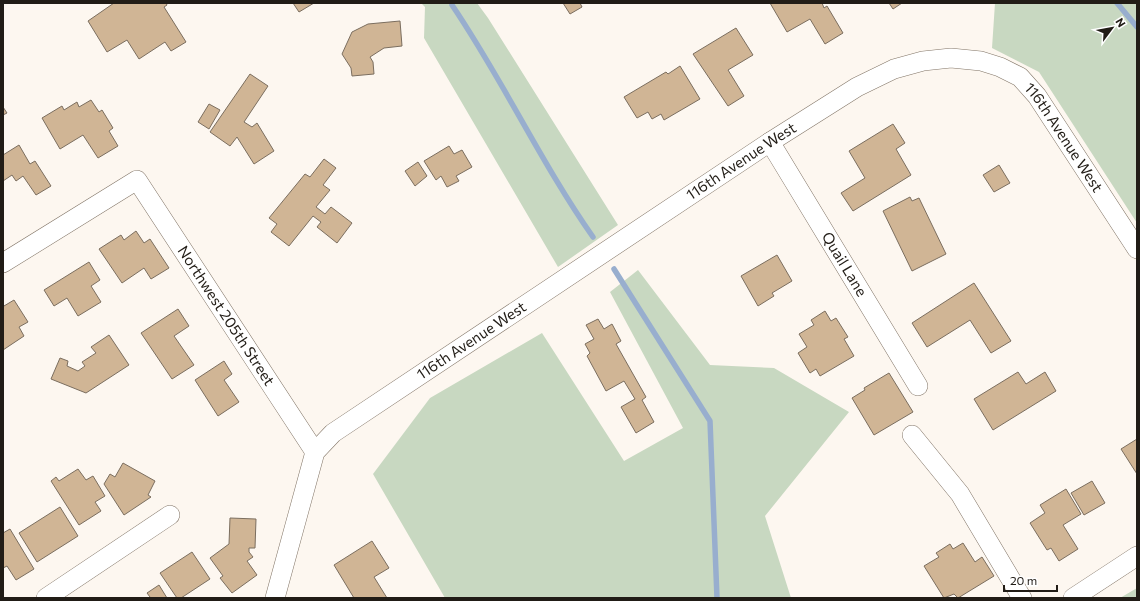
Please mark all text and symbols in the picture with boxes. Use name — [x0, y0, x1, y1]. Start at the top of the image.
north arrow — [1092, 8, 1132, 48]
text: N — [1113, 15, 1129, 29]
street label: 116th Avenue West — [1021, 78, 1107, 195]
street label: 116th Avenue West — [683, 118, 799, 203]
street label: Quail Lane — [819, 228, 871, 299]
street label: Northwest 205th Street — [175, 242, 279, 389]
street label: 116th Avenue West — [413, 297, 529, 383]
scale bar — [1004, 567, 1057, 593]
text: 20 m — [1010, 573, 1037, 587]

